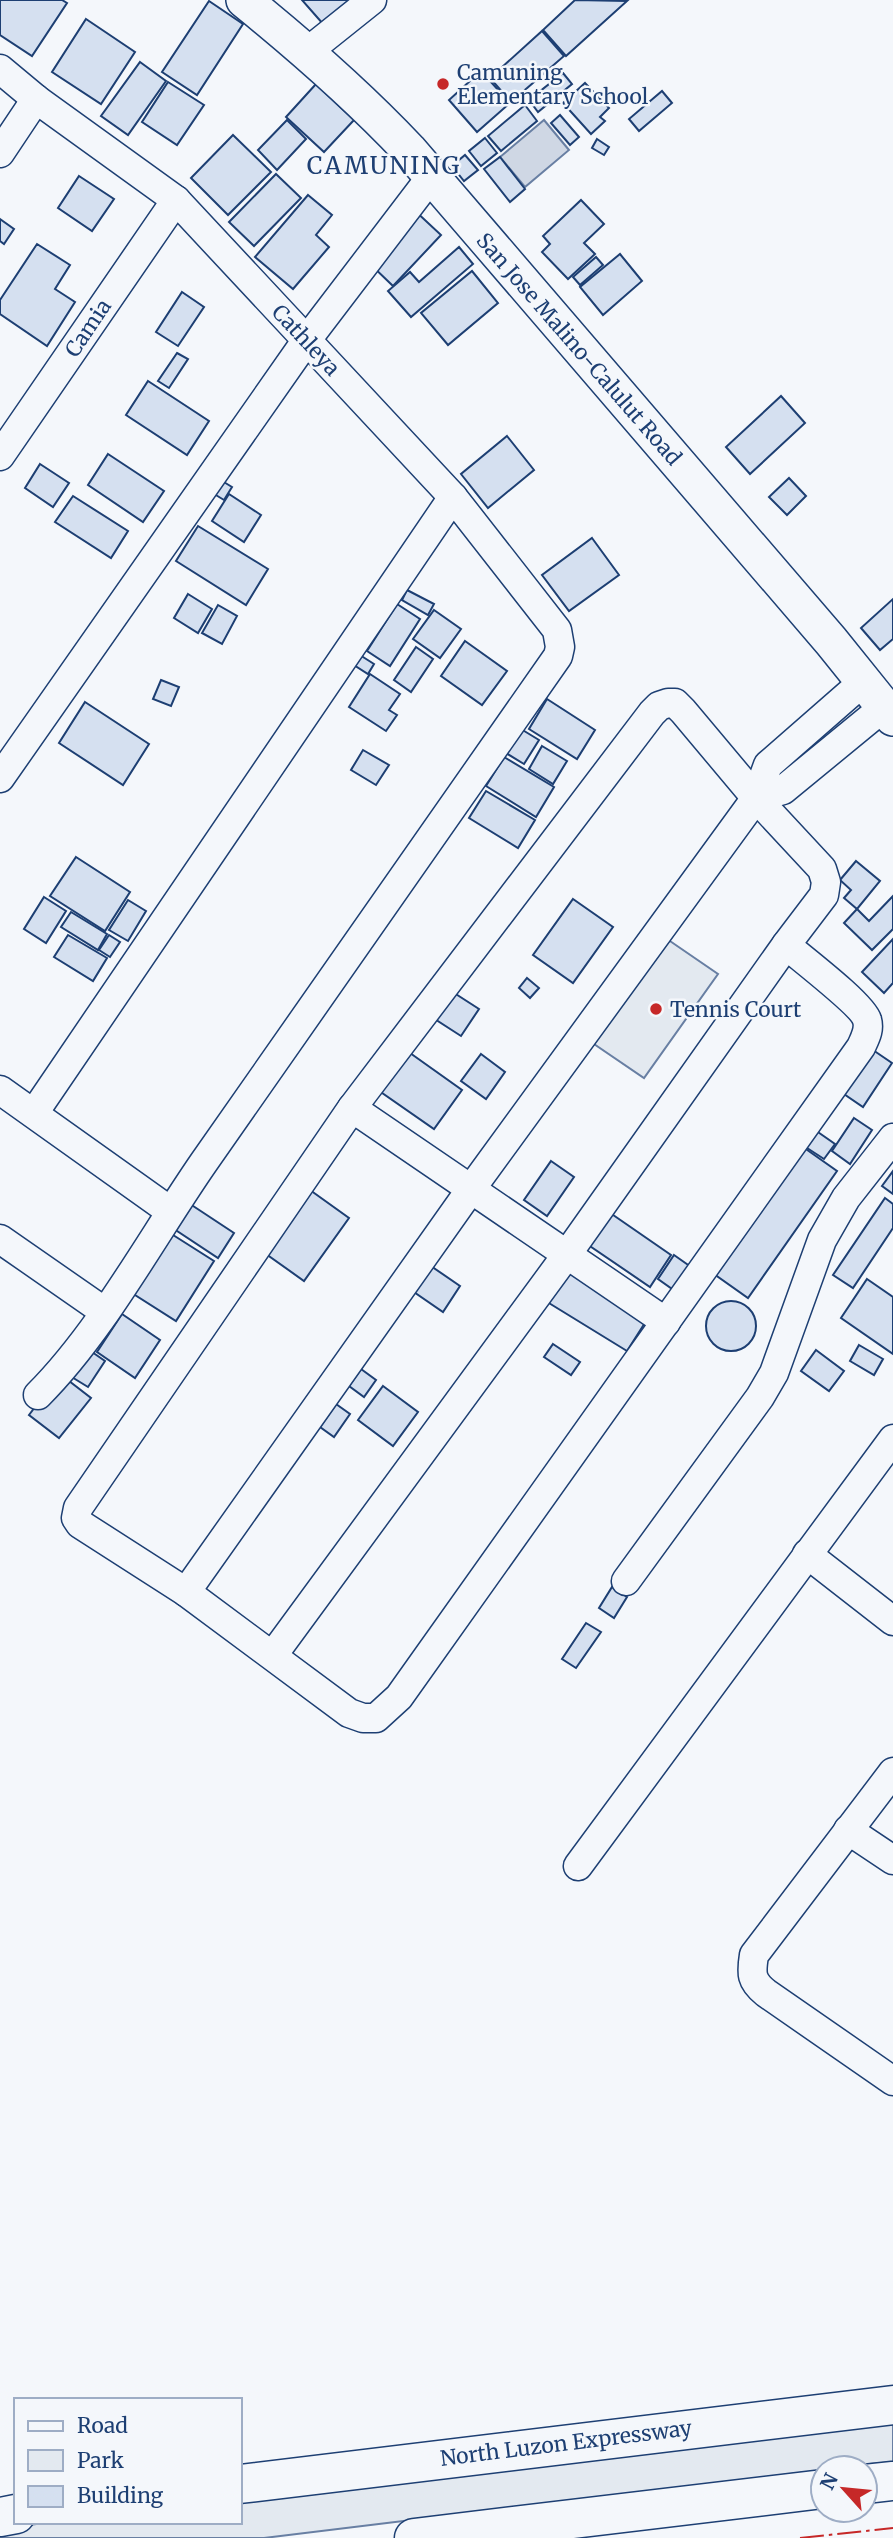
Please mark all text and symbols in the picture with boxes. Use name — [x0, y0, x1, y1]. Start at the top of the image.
place label: Camuning Elementary School — [457, 59, 649, 110]
marker: Camuning Elementary School — [435, 76, 451, 92]
district label: CAMUNING — [307, 150, 461, 181]
street label: San Jose Malino-Calulut Road — [471, 227, 688, 471]
street label: Camia — [59, 294, 117, 362]
street label: Cathleya — [266, 299, 346, 381]
place label: Tennis Court — [670, 996, 801, 1023]
marker: Tennis Court — [648, 1001, 664, 1017]
legend — [14, 2398, 242, 2524]
text: Road — [77, 2412, 128, 2439]
street label: North Luzon Expressway — [439, 2414, 694, 2472]
text: Park — [77, 2447, 124, 2474]
north arrow — [809, 2454, 879, 2524]
text: N — [815, 2469, 843, 2493]
text: Building — [77, 2482, 164, 2509]

